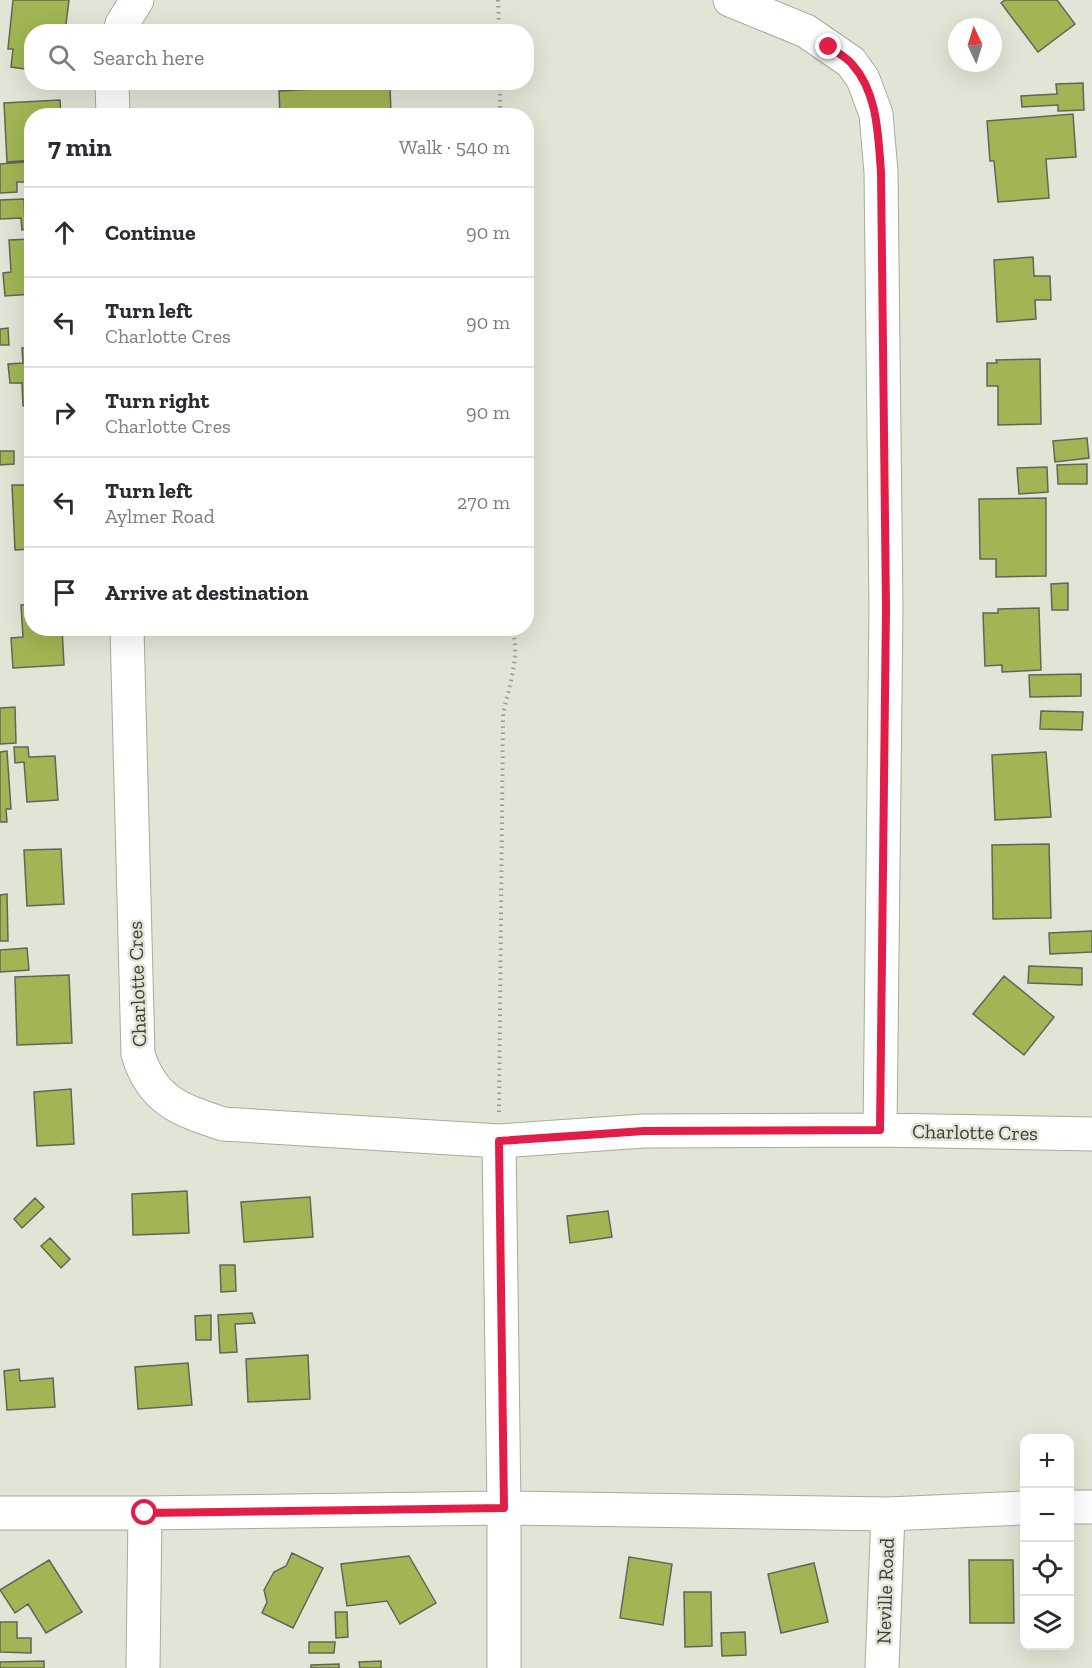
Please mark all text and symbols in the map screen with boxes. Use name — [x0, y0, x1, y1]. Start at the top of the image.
north arrow — [948, 18, 1002, 72]
search box — [24, 24, 534, 90]
route end — [815, 33, 841, 59]
icon: search — [45, 41, 78, 74]
text: Search here — [93, 44, 204, 71]
text: 7 min — [48, 131, 112, 163]
text: Walk · 540 m — [399, 135, 510, 159]
icon: ahead — [48, 216, 81, 249]
text: Continue — [105, 219, 196, 246]
text: 90 m — [466, 220, 510, 244]
text: Turn left — [105, 297, 192, 324]
icon: left — [48, 306, 81, 339]
text: 90 m — [466, 310, 510, 334]
text: Charlotte Cres — [105, 324, 231, 348]
text: Turn right — [105, 387, 209, 414]
icon: right — [48, 396, 81, 429]
text: 90 m — [466, 400, 510, 424]
text: Charlotte Cres — [105, 414, 231, 438]
text: Turn left — [105, 477, 192, 504]
icon: left — [48, 486, 81, 519]
text: 270 m — [457, 490, 510, 514]
text: Aylmer Road — [105, 504, 215, 528]
icon: arrive — [48, 576, 81, 609]
text: Arrive at destination — [105, 579, 308, 606]
street label: Charlotte Cres — [123, 921, 151, 1047]
street label: Charlotte Cres — [912, 1119, 1038, 1145]
map controls — [1020, 1434, 1074, 1650]
button: + — [1020, 1434, 1074, 1488]
button: − — [1020, 1488, 1074, 1542]
route start — [131, 1499, 157, 1525]
street label: Neville Road — [871, 1537, 899, 1645]
button: locate — [1020, 1542, 1074, 1596]
button: layers — [1020, 1596, 1074, 1650]

